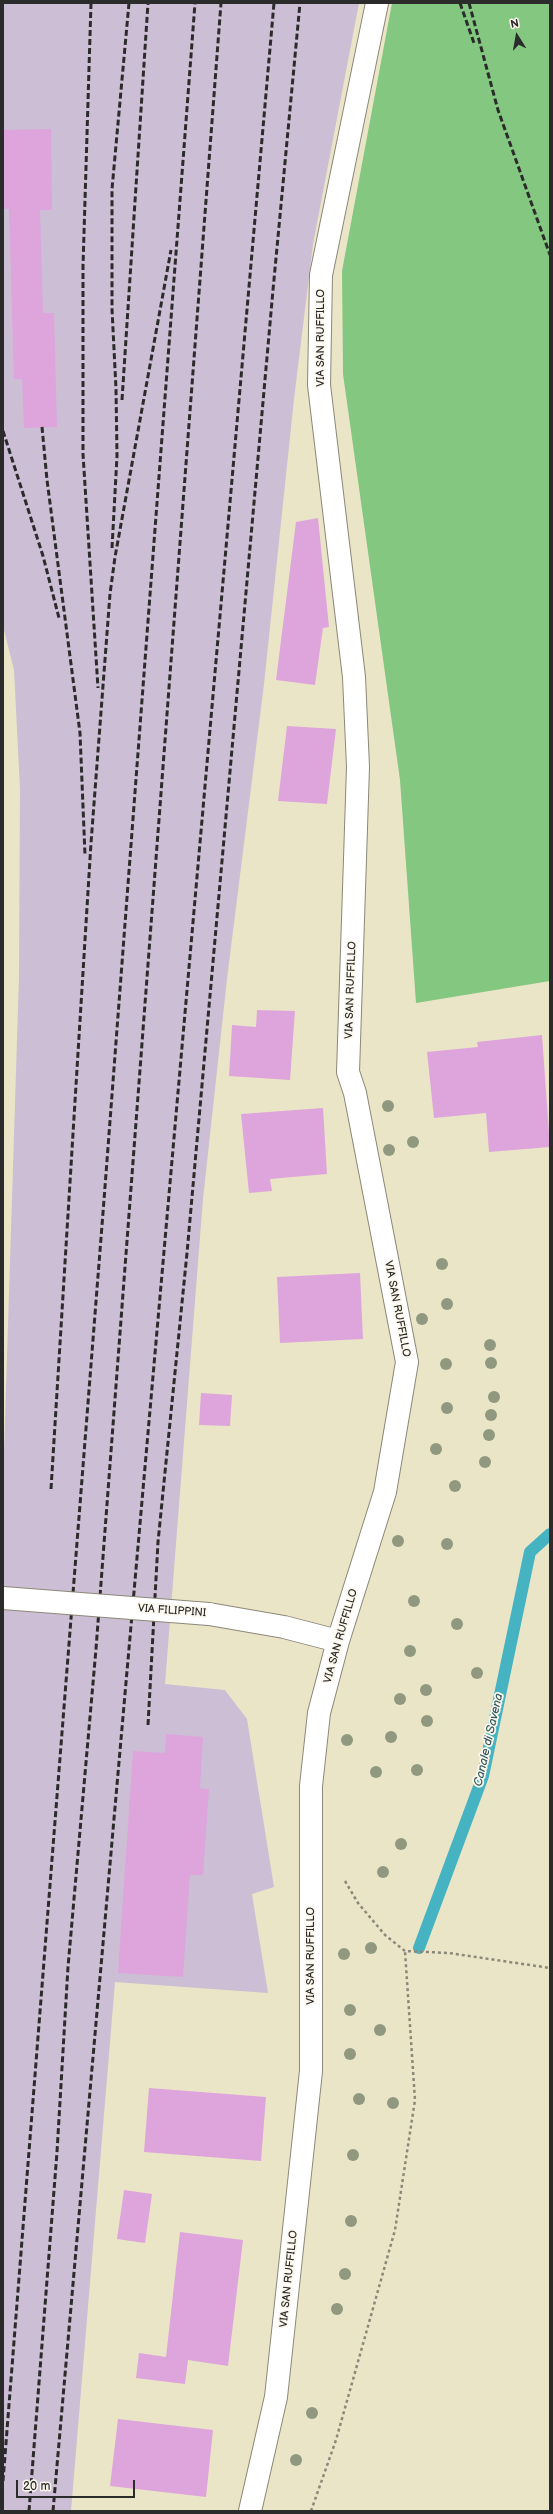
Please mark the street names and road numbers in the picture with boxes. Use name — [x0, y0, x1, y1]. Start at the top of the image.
street label: VIA SAN RUFFILLO — [314, 289, 328, 387]
street label: VIA SAN RUFFILLO — [343, 941, 359, 1039]
street label: VIA SAN RUFFILLO — [381, 1260, 413, 1358]
street label: VIA SAN RUFFILLO — [321, 1587, 361, 1685]
street label: VIA FILIPPINI — [137, 1602, 207, 1620]
street label: VIA SAN RUFFILLO — [304, 1907, 318, 2005]
street label: VIA SAN RUFFILLO — [277, 2230, 301, 2328]

